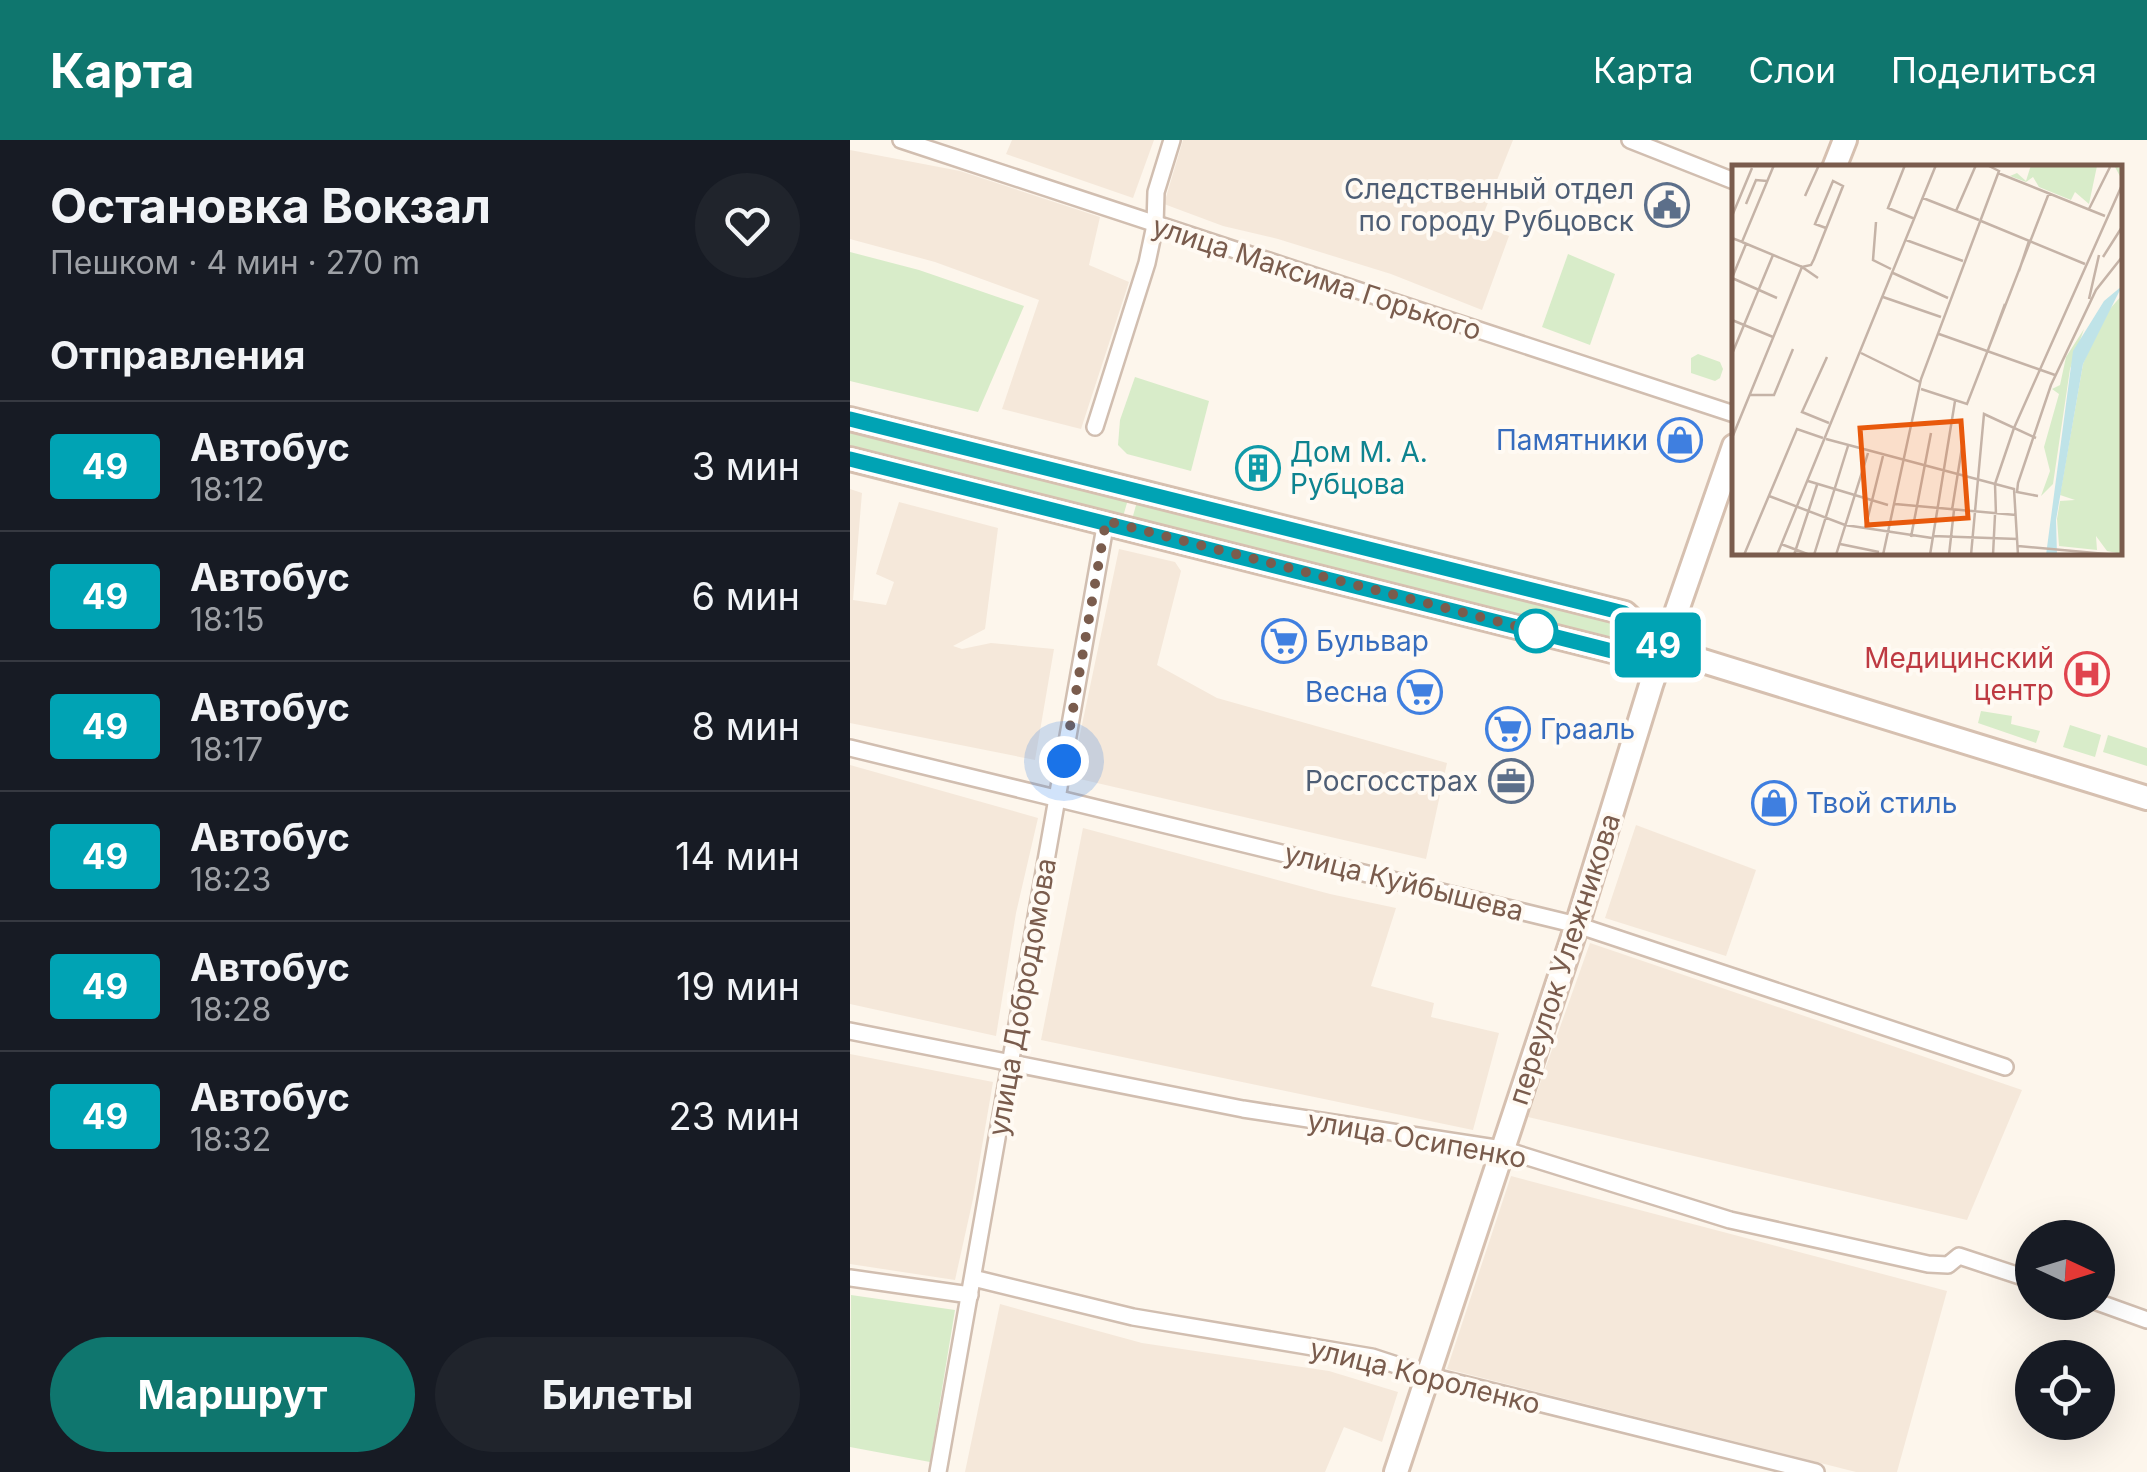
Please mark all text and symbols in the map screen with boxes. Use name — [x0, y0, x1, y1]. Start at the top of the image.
text: Карта — [50, 41, 194, 100]
text: Карта — [1593, 49, 1694, 91]
text: Слои — [1749, 49, 1836, 91]
text: Поделиться — [1891, 49, 2097, 91]
inset map — [1732, 165, 2122, 555]
place label: Следственный отдел по городу Рубцовск — [1344, 172, 1634, 238]
button: heart — [695, 173, 800, 278]
text: Остановка Вокзал — [50, 176, 491, 235]
public building icon: Следственный отдел по городу Рубцовск — [1644, 182, 1690, 228]
street label: улица Максима Горького — [1148, 209, 1486, 347]
text: Пешком · 4 мин · 270 m — [50, 243, 420, 282]
text: Отправления — [50, 332, 305, 378]
shop icon: Памятники — [1657, 417, 1703, 463]
place label: Памятники — [1496, 423, 1648, 457]
text: Автобус — [190, 424, 350, 470]
place label: Дом М. А. Рубцова — [1290, 435, 1428, 501]
text: 3 мин — [692, 443, 800, 489]
text: 49 — [82, 445, 128, 487]
building icon: Дом М. А. Рубцова — [1235, 445, 1281, 491]
text: 18:12 — [190, 470, 265, 509]
text: Автобус — [190, 554, 350, 600]
text: 6 мин — [692, 573, 800, 619]
text: 49 — [82, 575, 128, 617]
text: 18:15 — [190, 600, 265, 639]
unlabelled marker — [1515, 610, 1557, 652]
line badge: 49 — [1613, 612, 1703, 678]
supermarket icon: Бульвар — [1261, 618, 1307, 664]
place label: Бульвар — [1316, 624, 1429, 658]
text: 49 — [1635, 624, 1681, 666]
place label: Медицинский центр — [1864, 641, 2054, 707]
hospital icon: Медицинский центр — [2064, 651, 2110, 697]
supermarket icon: Весна — [1397, 669, 1443, 715]
place label: Весна — [1305, 675, 1388, 709]
text: Автобус — [190, 684, 350, 730]
text: 8 мин — [692, 703, 800, 749]
text: 49 — [82, 705, 128, 747]
supermarket icon: Грааль — [1485, 706, 1531, 752]
place label: Грааль — [1540, 712, 1635, 746]
text: 18:17 — [190, 730, 263, 769]
your location — [1039, 736, 1089, 786]
office icon: Росгосстрах — [1488, 758, 1534, 804]
place label: Росгосстрах — [1305, 764, 1478, 798]
shop icon: Твой стиль — [1751, 780, 1797, 826]
place label: Твой стиль — [1806, 786, 1957, 820]
street label: переулок Улежникова — [1501, 809, 1627, 1109]
text: Автобус — [190, 814, 350, 860]
text: 14 мин — [675, 833, 800, 879]
text: 49 — [82, 835, 128, 877]
street label: улица Куйбышева — [1281, 836, 1527, 928]
street label: улица Добродомова — [981, 855, 1063, 1139]
text: 18:23 — [190, 860, 271, 899]
text: Автобус — [190, 944, 350, 990]
text: 19 мин — [676, 963, 800, 1009]
text: 49 — [82, 965, 128, 1007]
text: 18:28 — [190, 990, 271, 1029]
text: Автобус — [190, 1074, 350, 1120]
text: 23 мин — [668, 1093, 800, 1139]
text: 49 — [82, 1095, 128, 1137]
street label: улица Осипенко — [1305, 1103, 1529, 1175]
text: 18:32 — [190, 1120, 271, 1159]
north arrow — [2015, 1220, 2115, 1320]
map controls — [2015, 1220, 2115, 1440]
street label: улица Короленко — [1306, 1331, 1544, 1421]
button: Маршрут — [50, 1337, 415, 1452]
button: Билеты — [435, 1337, 800, 1452]
button: locate — [2015, 1340, 2115, 1440]

